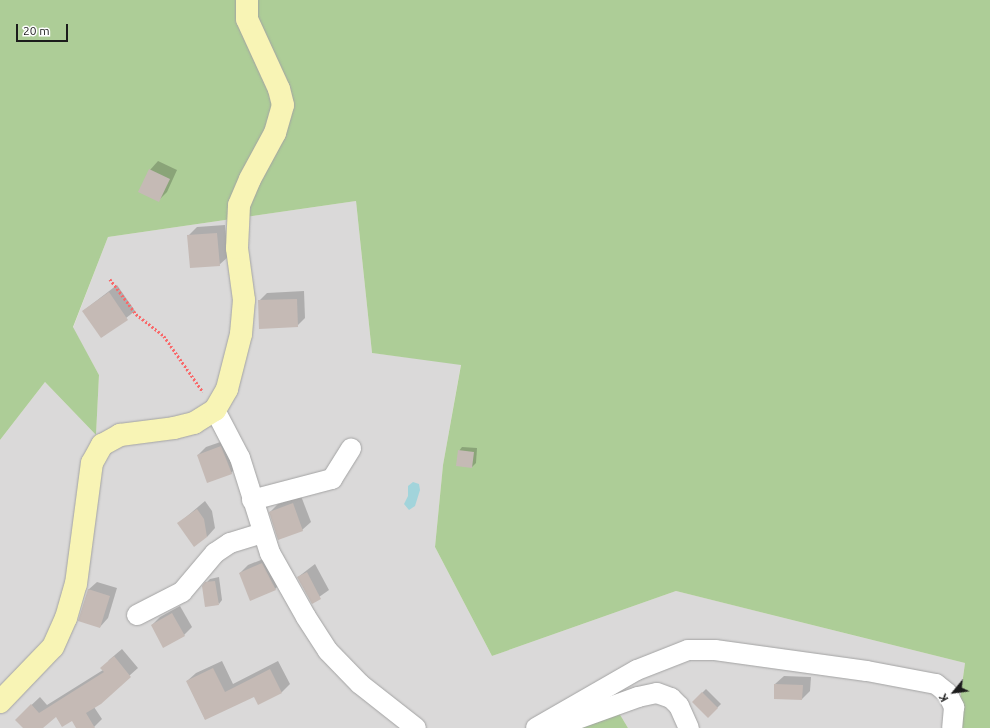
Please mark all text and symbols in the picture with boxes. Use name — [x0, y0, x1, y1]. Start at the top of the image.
scale bar — [18, 16, 70, 42]
text: 20 m — [23, 24, 50, 37]
north arrow — [934, 672, 974, 712]
text: K — [936, 692, 951, 704]

